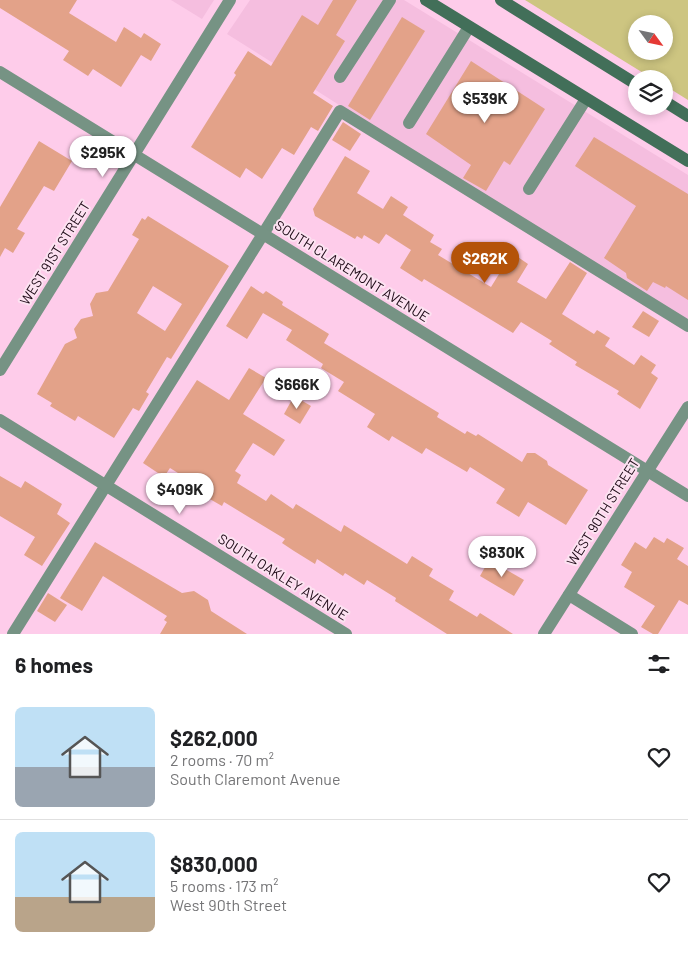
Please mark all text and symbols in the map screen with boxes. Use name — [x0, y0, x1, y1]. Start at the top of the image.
north arrow — [628, 15, 672, 60]
map controls — [628, 15, 673, 115]
button: layers — [628, 70, 673, 115]
pin: $539K — [450, 82, 520, 124]
text: $539K — [463, 88, 507, 107]
pin: $295K — [68, 136, 138, 178]
text: $295K — [80, 142, 126, 161]
street label: WEST 91ST STREET — [16, 198, 93, 308]
street label: SOUTH CLAREMONT AVENUE — [272, 216, 433, 325]
pin: $262K — [450, 242, 520, 284]
text: $262K — [462, 248, 508, 267]
pin: $666K — [262, 368, 332, 410]
text: $666K — [275, 374, 319, 393]
street label: WEST 90TH STREET — [563, 455, 643, 569]
pin: $409K — [145, 472, 215, 515]
text: $409K — [157, 479, 203, 498]
street label: SOUTH OAKLEY AVENUE — [215, 530, 351, 624]
pin: $830K — [467, 536, 537, 578]
text: $830K — [479, 542, 525, 561]
icon: filters — [645, 650, 673, 678]
text: 6 homes — [15, 652, 93, 677]
text: $262,000 — [170, 725, 258, 750]
icon: home — [55, 727, 115, 787]
icon: heart — [645, 743, 673, 771]
text: 2 rooms · 70 m² — [170, 750, 274, 769]
text: South Claremont Avenue — [170, 769, 340, 788]
text: $830,000 — [170, 851, 258, 876]
icon: home — [55, 852, 115, 912]
icon: heart — [645, 868, 673, 896]
text: 5 rooms · 173 m² — [170, 876, 278, 895]
text: West 90th Street — [170, 895, 287, 914]

